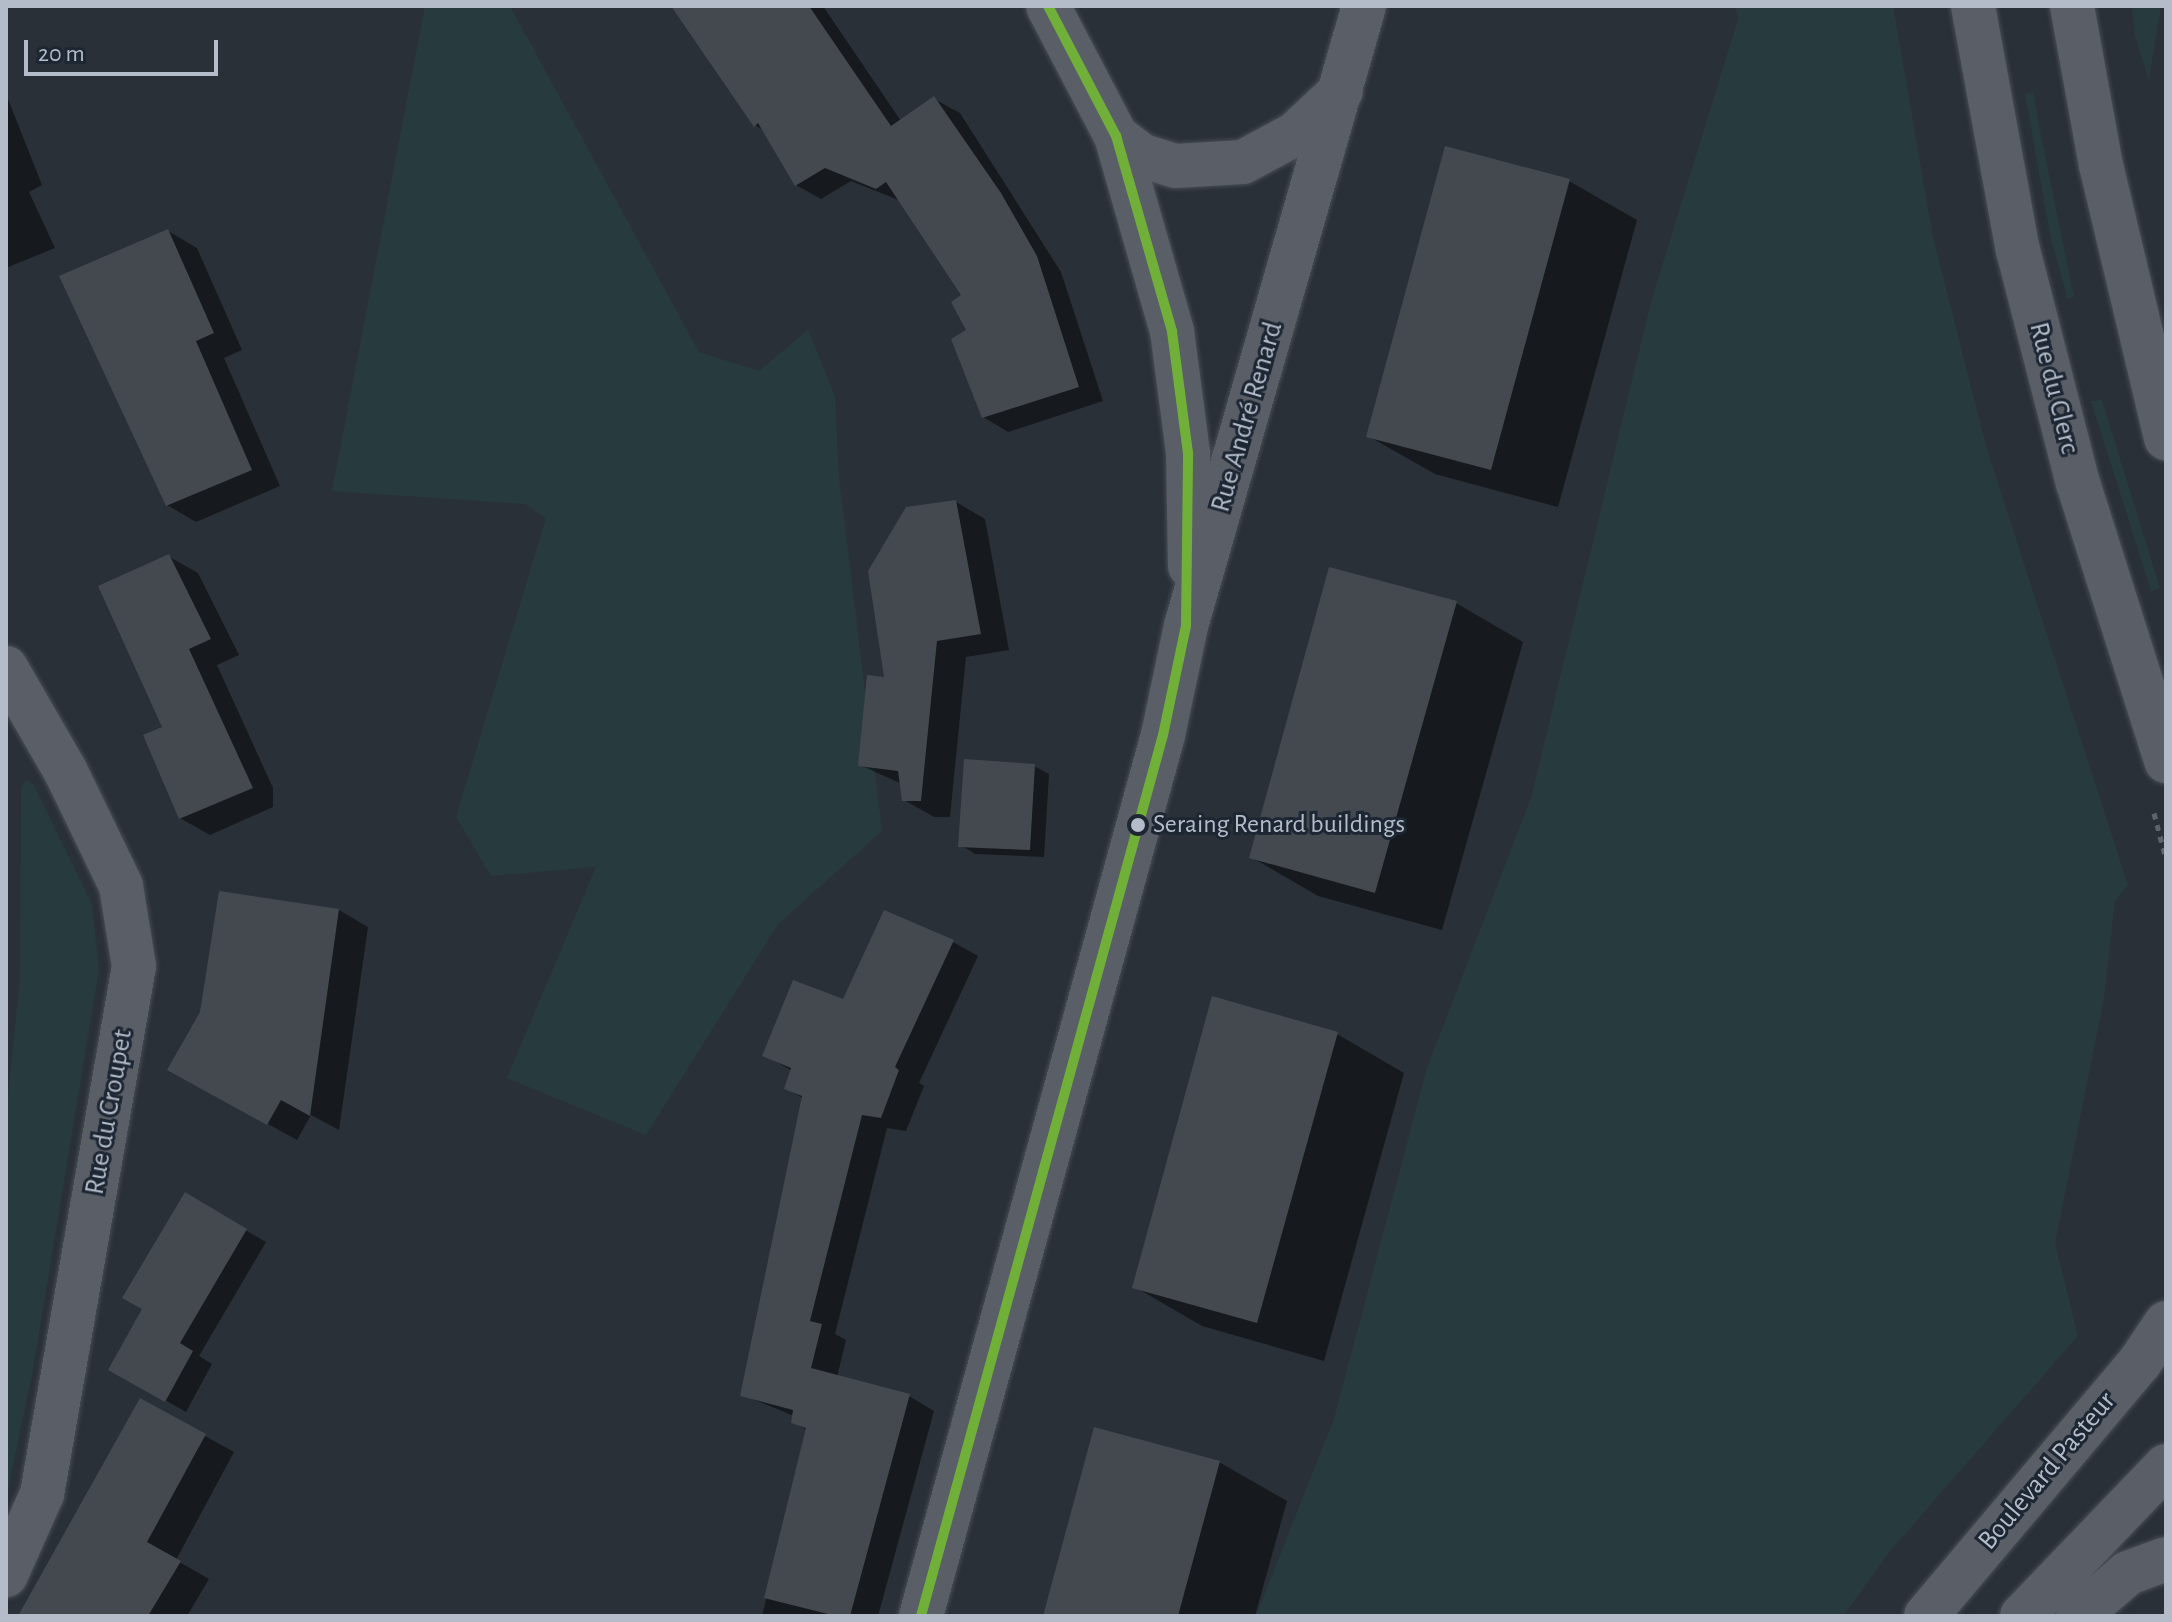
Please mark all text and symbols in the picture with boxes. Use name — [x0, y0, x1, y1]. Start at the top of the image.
scale bar — [28, 24, 222, 74]
text: 20 m — [38, 42, 85, 66]
street label: Rue André Renard — [1204, 318, 1290, 516]
street label: Rue du Clerc — [2021, 319, 2087, 457]
place label: Seraing Renard buildings — [1153, 809, 1405, 841]
marker: Seraing Renard buildings — [1130, 817, 1146, 833]
street label: Rue du Croupet — [78, 1027, 140, 1197]
street label: Boulevard Pasteur — [1971, 1385, 2123, 1557]

